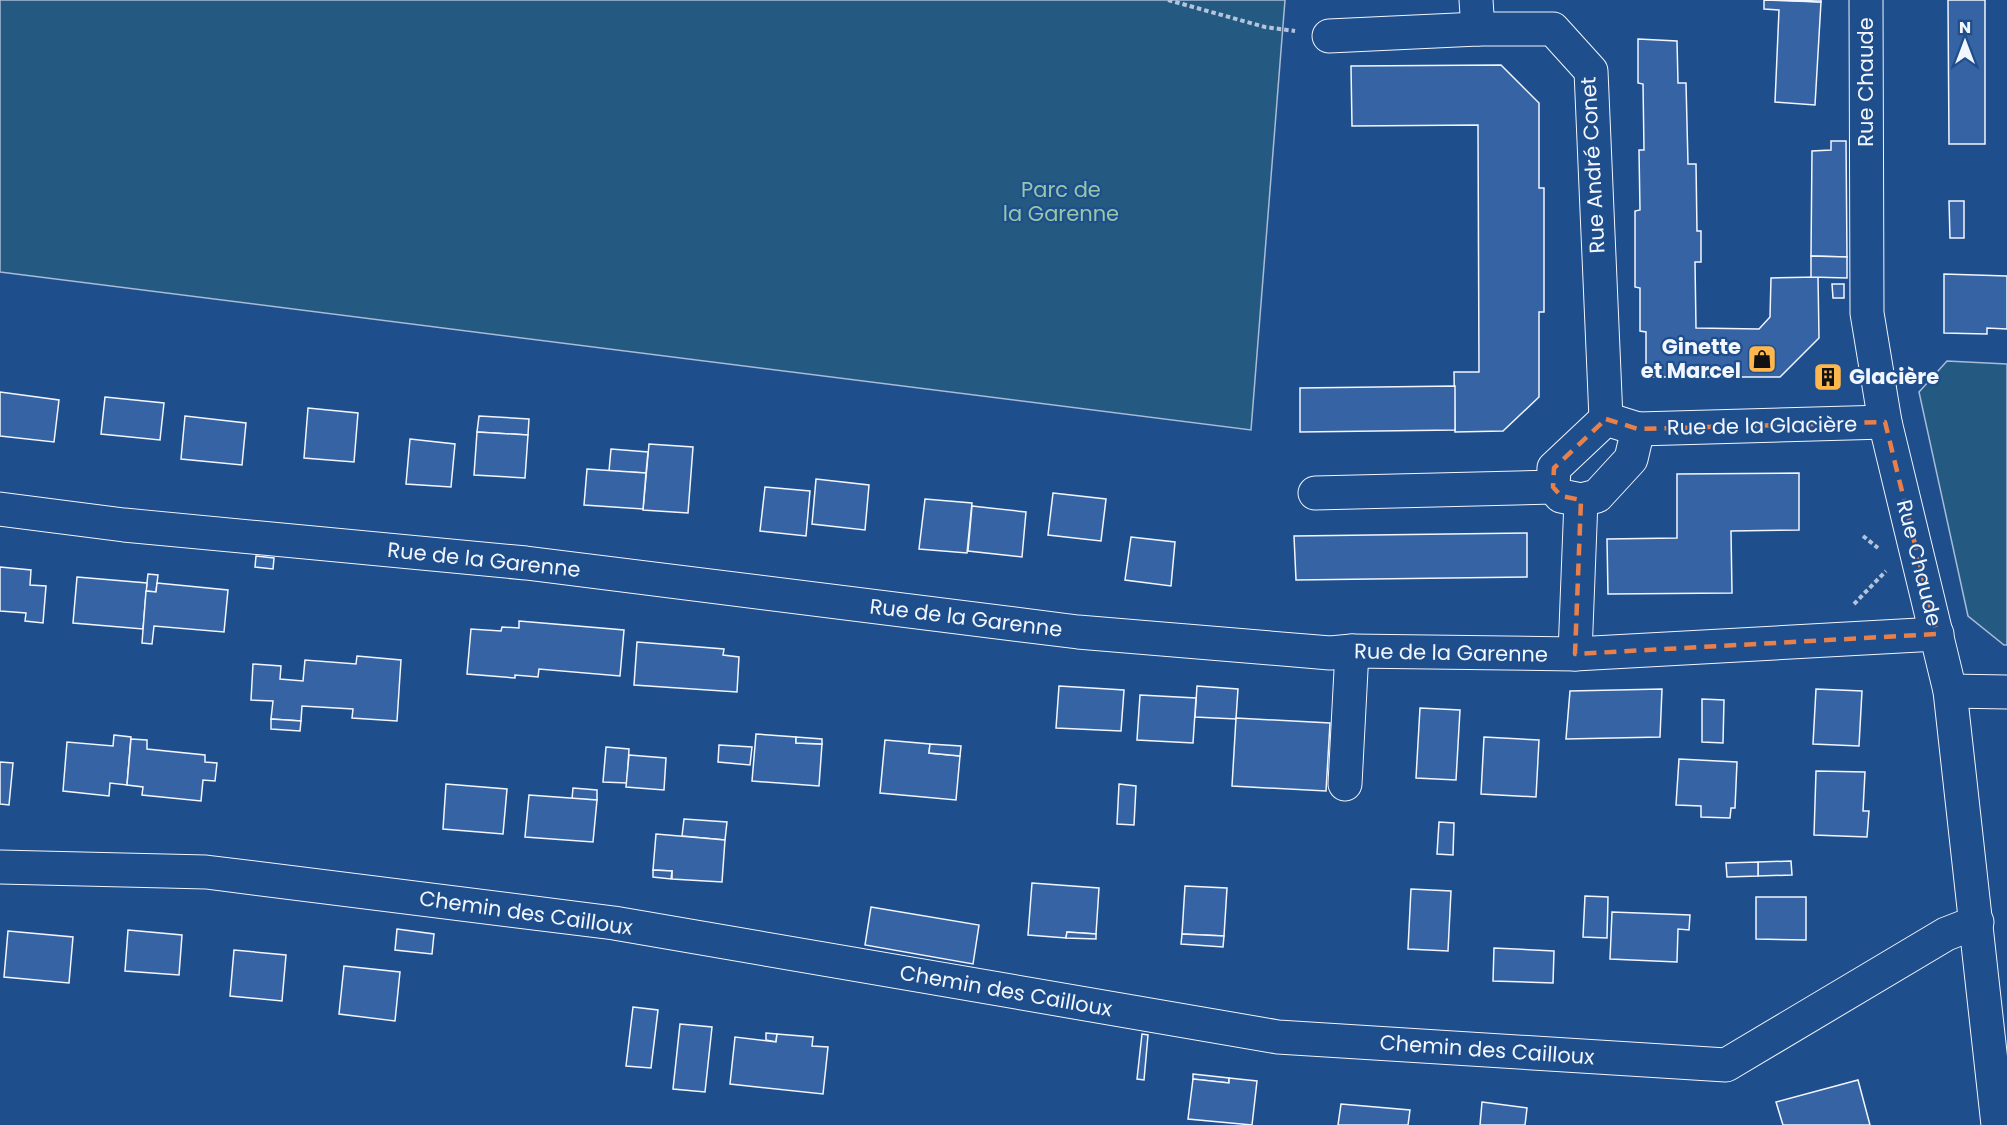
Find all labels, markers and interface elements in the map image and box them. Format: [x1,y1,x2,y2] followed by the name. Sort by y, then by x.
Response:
[1935,12,1995,72] north arrow
[1959,16,1971,39] text: N
[1851,17,1880,147] street label: Rue Chaude
[1573,76,1612,254] street label: Rue André Conet
[1003,175,1119,228] park label: Parc de la Garenne
[1641,332,1741,385] place label: Ginette et Marcel
[1746,343,1778,375] shop icon: Ginette et Marcel
[1812,361,1844,393] building icon: Glacière
[1849,362,1939,391] place label: Glacière
[1667,409,1857,442] street label: Rue de la Glacière
[1890,497,1949,629] street label: Rue Chaude
[386,535,582,584] street label: Rue de la Garenne
[868,591,1064,644] street label: Rue de la Garenne
[1354,636,1548,669] street label: Rue de la Garenne
[418,883,635,942] street label: Chemin des Cailloux
[898,958,1115,1023] street label: Chemin des Cailloux
[1379,1028,1595,1071] street label: Chemin des Cailloux

